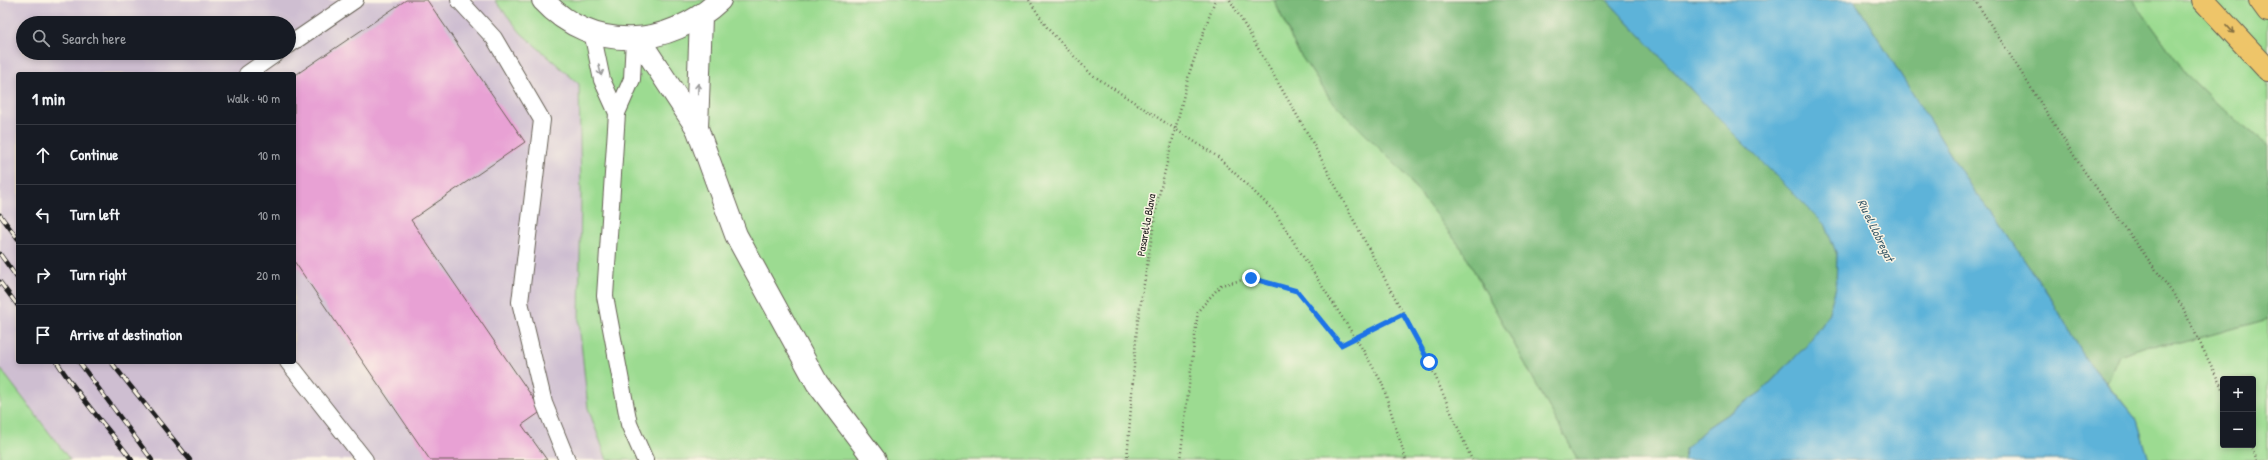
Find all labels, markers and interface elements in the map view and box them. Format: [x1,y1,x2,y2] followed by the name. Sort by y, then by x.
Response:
[16,16,296,60] search box
[2225,23,2234,34] one-way arrow
[30,27,52,49] icon: search
[62,28,126,49] text: Search here
[597,63,605,76] one-way arrow
[694,83,702,96] one-way arrow
[32,87,65,110] text: 1 min
[227,89,280,107] text: Walk · 40 m
[32,144,54,166] icon: ahead
[70,144,118,165] text: Continue
[258,146,280,164] text: 10 m
[1134,192,1158,257] street label: Pasarel·la Blava
[1854,196,1899,266] water label: Riu el Llobregat
[32,204,54,226] icon: left
[70,204,120,225] text: Turn left
[258,206,280,224] text: 10 m
[32,264,54,286] icon: right
[70,264,126,285] text: Turn right
[256,266,280,284] text: 20 m
[1242,269,1260,287] route end
[32,324,54,346] icon: arrive
[70,324,182,345] text: Arrive at destination
[1420,353,1438,371] route start
[2220,376,2256,448] map controls
[2220,376,2256,412] button: +
[2220,412,2256,448] button: −

